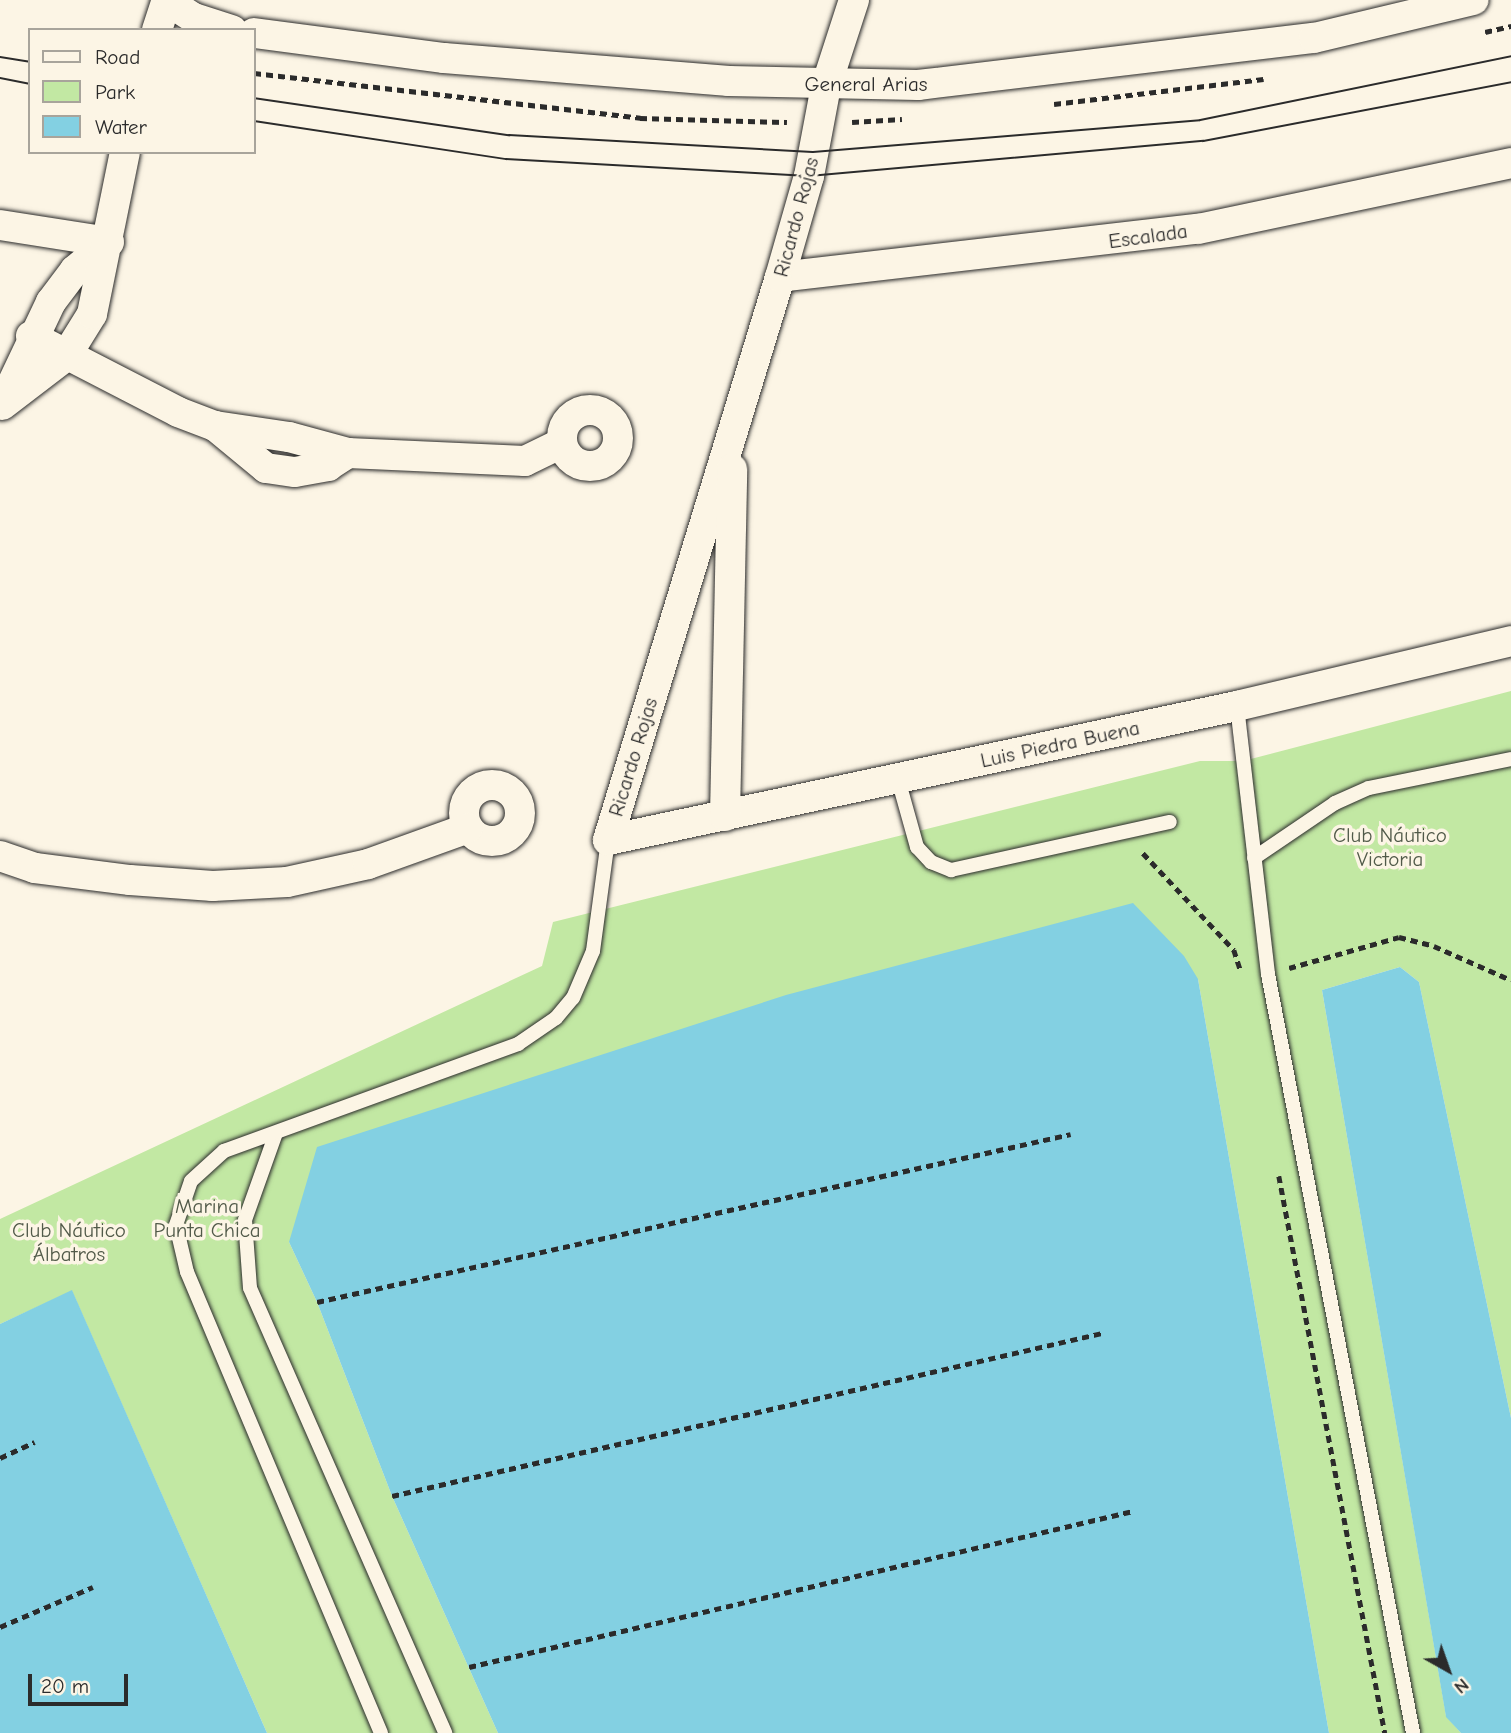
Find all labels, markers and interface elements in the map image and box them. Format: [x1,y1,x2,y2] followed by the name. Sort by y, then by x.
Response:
[28,28,256,154] legend
[95,45,140,69] text: Road
[805,71,927,97] street label: General Arias
[95,80,135,104] text: Park
[95,115,147,139] text: Water
[768,154,824,280] street label: Ricardo Rojas
[1107,218,1189,254] street label: Escalada
[603,695,663,819] street label: Ricardo Rojas
[978,715,1142,773] street label: Luis Piedra Buena
[1333,822,1447,872] park label: Club Náutico Victoria
[153,1193,261,1243] park label: Marina Punta Chica
[12,1217,126,1267] park label: Club Náutico Álbatros
[1413,1635,1483,1705] north arrow
[32,1660,131,1704] scale bar
[41,1674,89,1698] text: 20 m
[1450,1674,1473,1698] text: N

